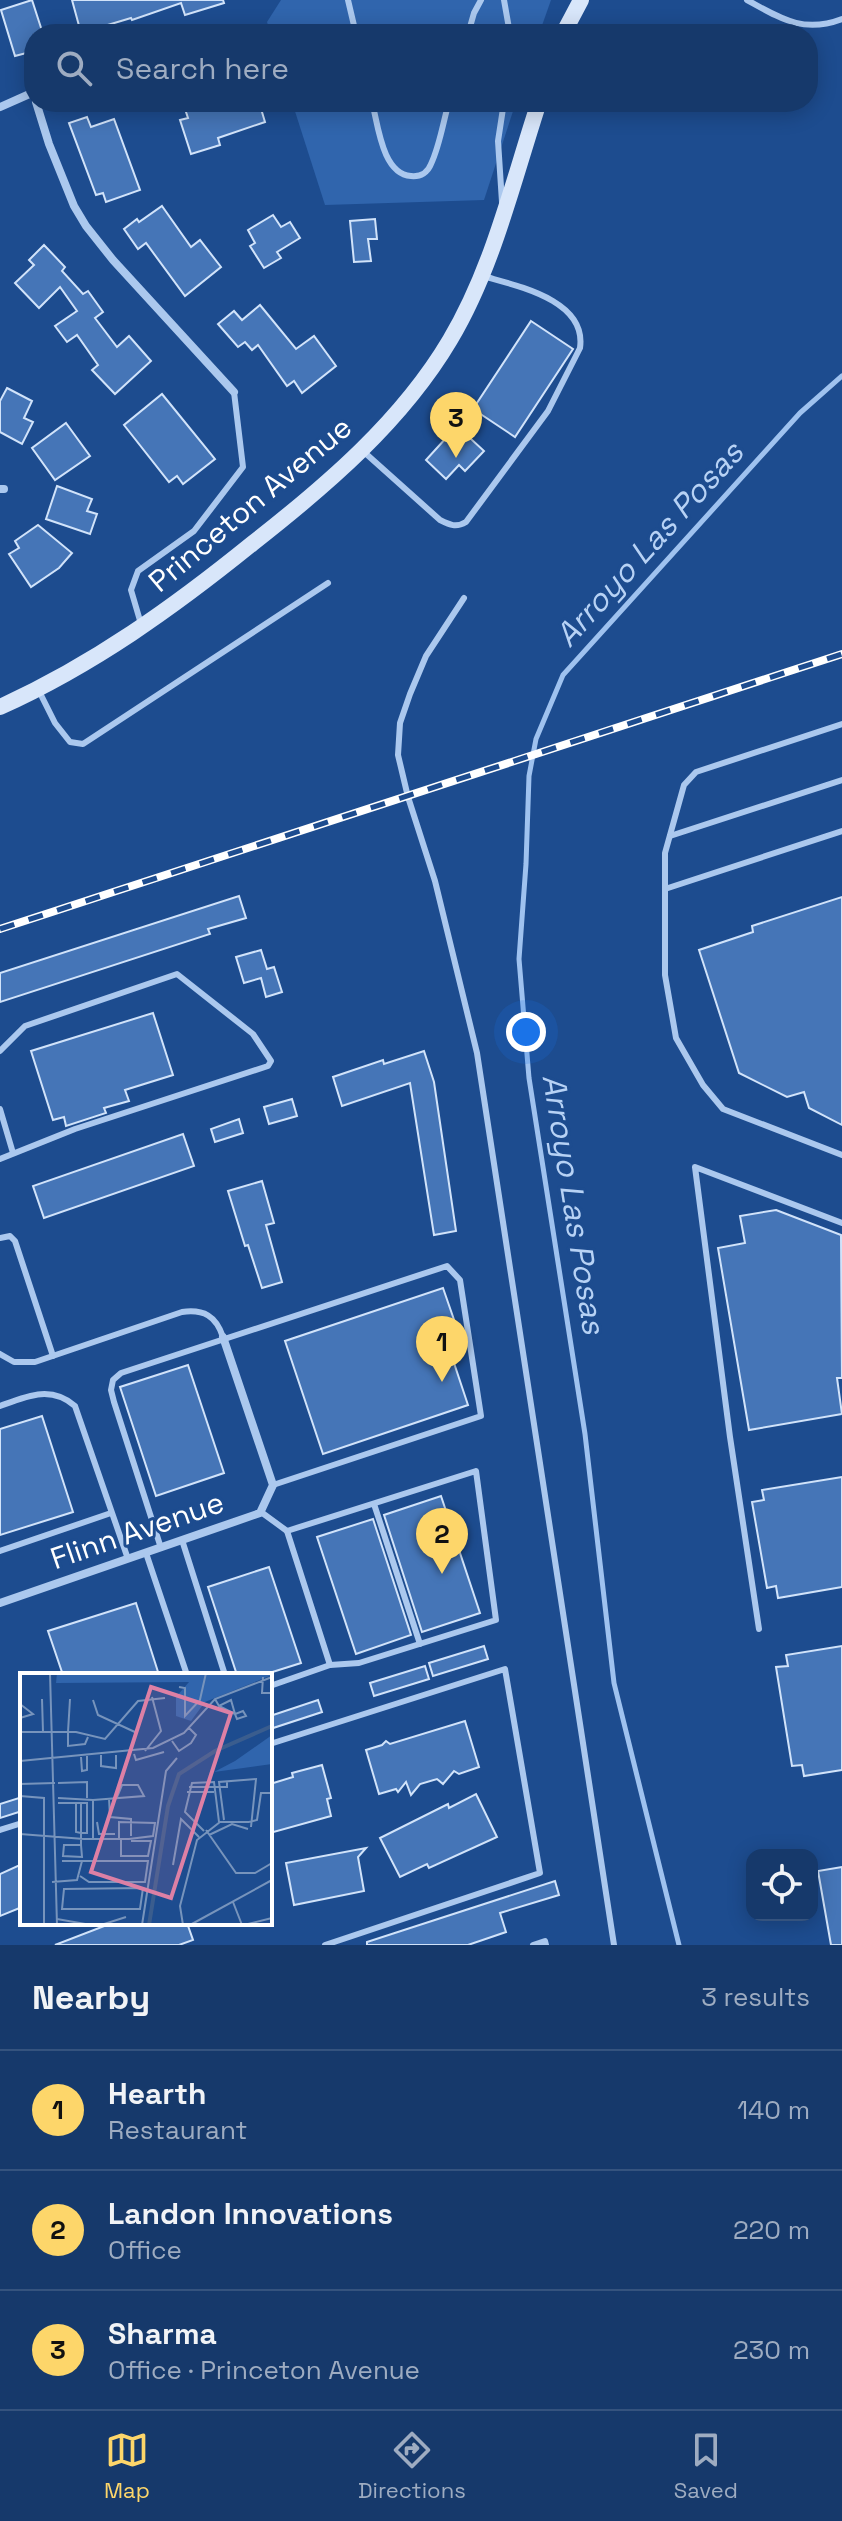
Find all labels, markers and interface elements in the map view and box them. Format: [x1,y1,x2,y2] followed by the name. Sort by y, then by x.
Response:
[24,24,818,112] search box
[52,46,96,90] icon: search
[116,49,289,88] text: Search here
[430,392,482,458] pin: 3
[140,408,360,600] street label: Princeton Avenue
[546,432,752,655] water label: Arroyo Las Posas
[506,1012,546,1052] your location
[534,1071,614,1338] water label: Arroyo Las Posas
[416,1316,468,1382] pin: 1
[45,1482,229,1578] street label: Flinn Avenue
[416,1508,468,1574] pin: 2
[20,1673,272,1925] inset map
[746,1849,818,1921] map controls
[746,1849,818,1921] button: locate
[32,1976,150,2019] text: Nearby
[701,1980,810,2014] text: 3 results
[108,2074,206,2113] text: Hearth
[52,2093,64,2127] text: 1
[737,2093,810,2127] text: 140 m
[108,2113,247,2147] text: Restaurant
[108,2194,393,2233] text: Landon Innovations
[50,2213,66,2247] text: 2
[733,2213,810,2247] text: 220 m
[108,2233,182,2267] text: Office
[108,2314,217,2353] text: Sharma
[50,2333,66,2367] text: 3
[733,2333,810,2367] text: 230 m
[108,2353,420,2387] text: Office · Princeton Avenue
[104,2428,150,2504] tab: Map
[358,2428,466,2504] tab: Directions
[674,2428,738,2504] tab: Saved

